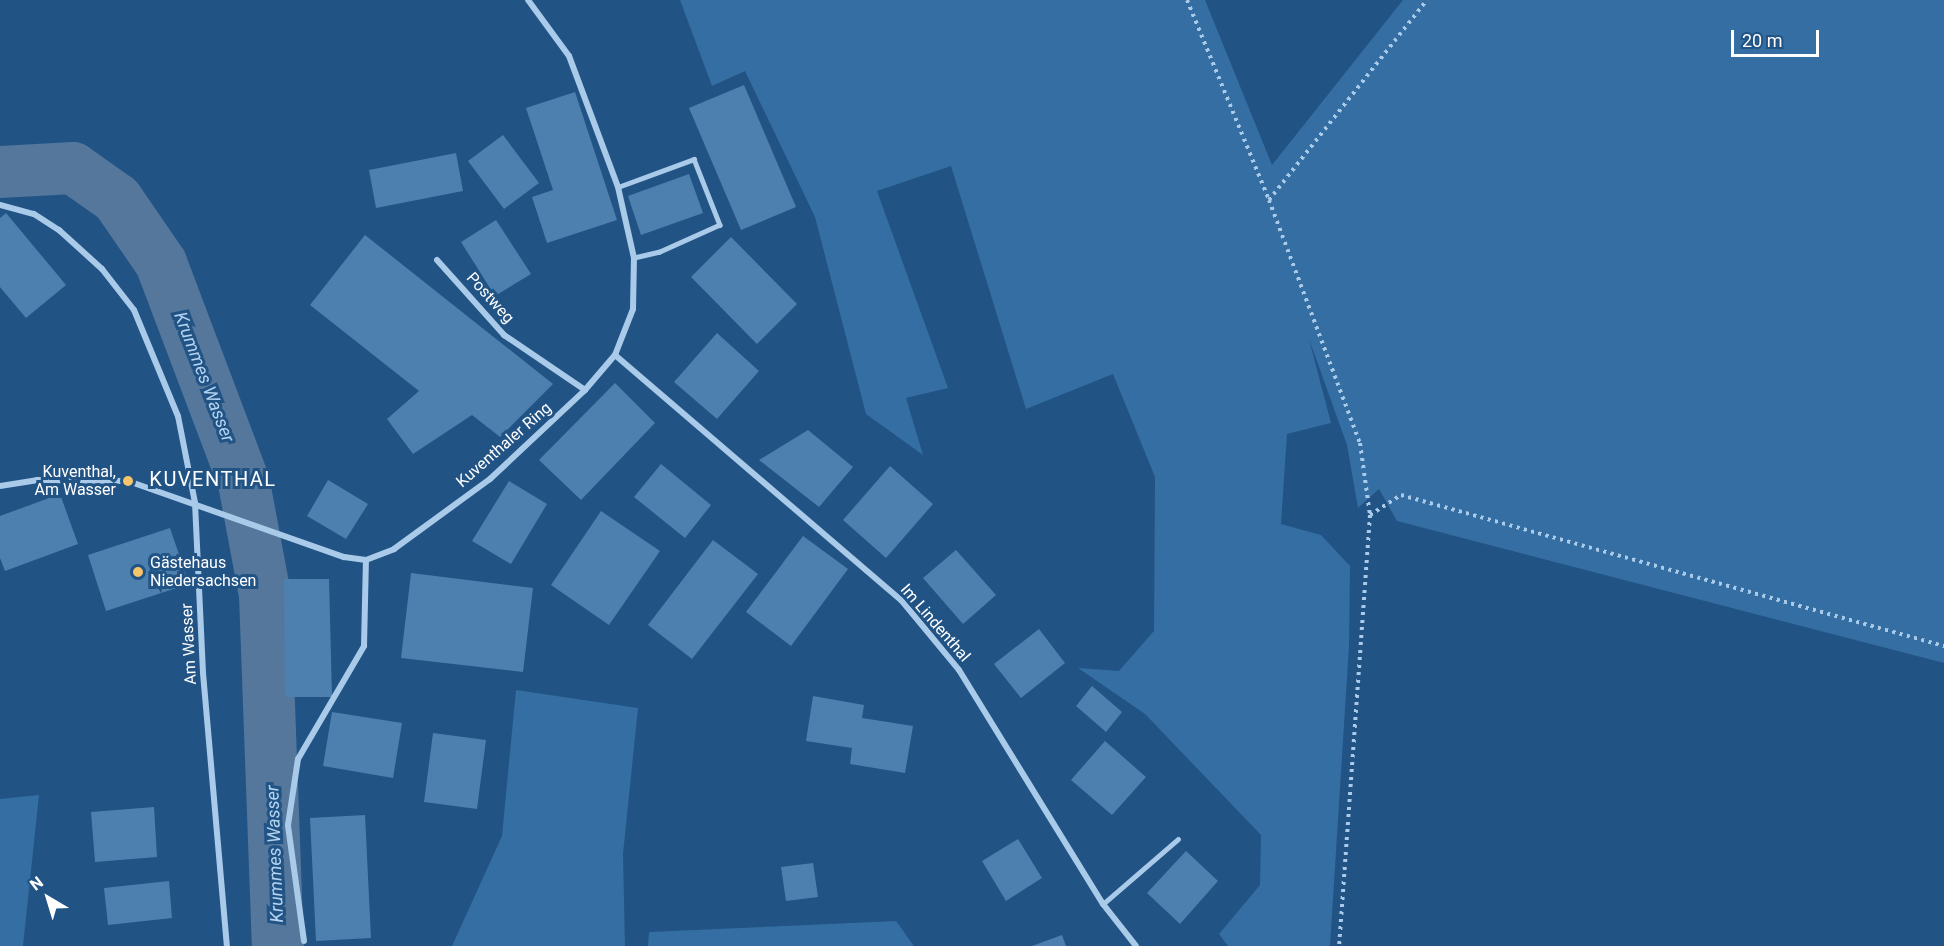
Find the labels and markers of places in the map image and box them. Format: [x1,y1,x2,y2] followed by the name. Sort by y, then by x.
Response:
[34,462,116,500] place label: Kuventhal, Am Wasser
[121,474,135,488] marker: Kuventhal, Am Wasser
[150,553,256,591] place label: Gästehaus Niedersachsen
[131,565,145,579] marker: Gästehaus Niedersachsen

